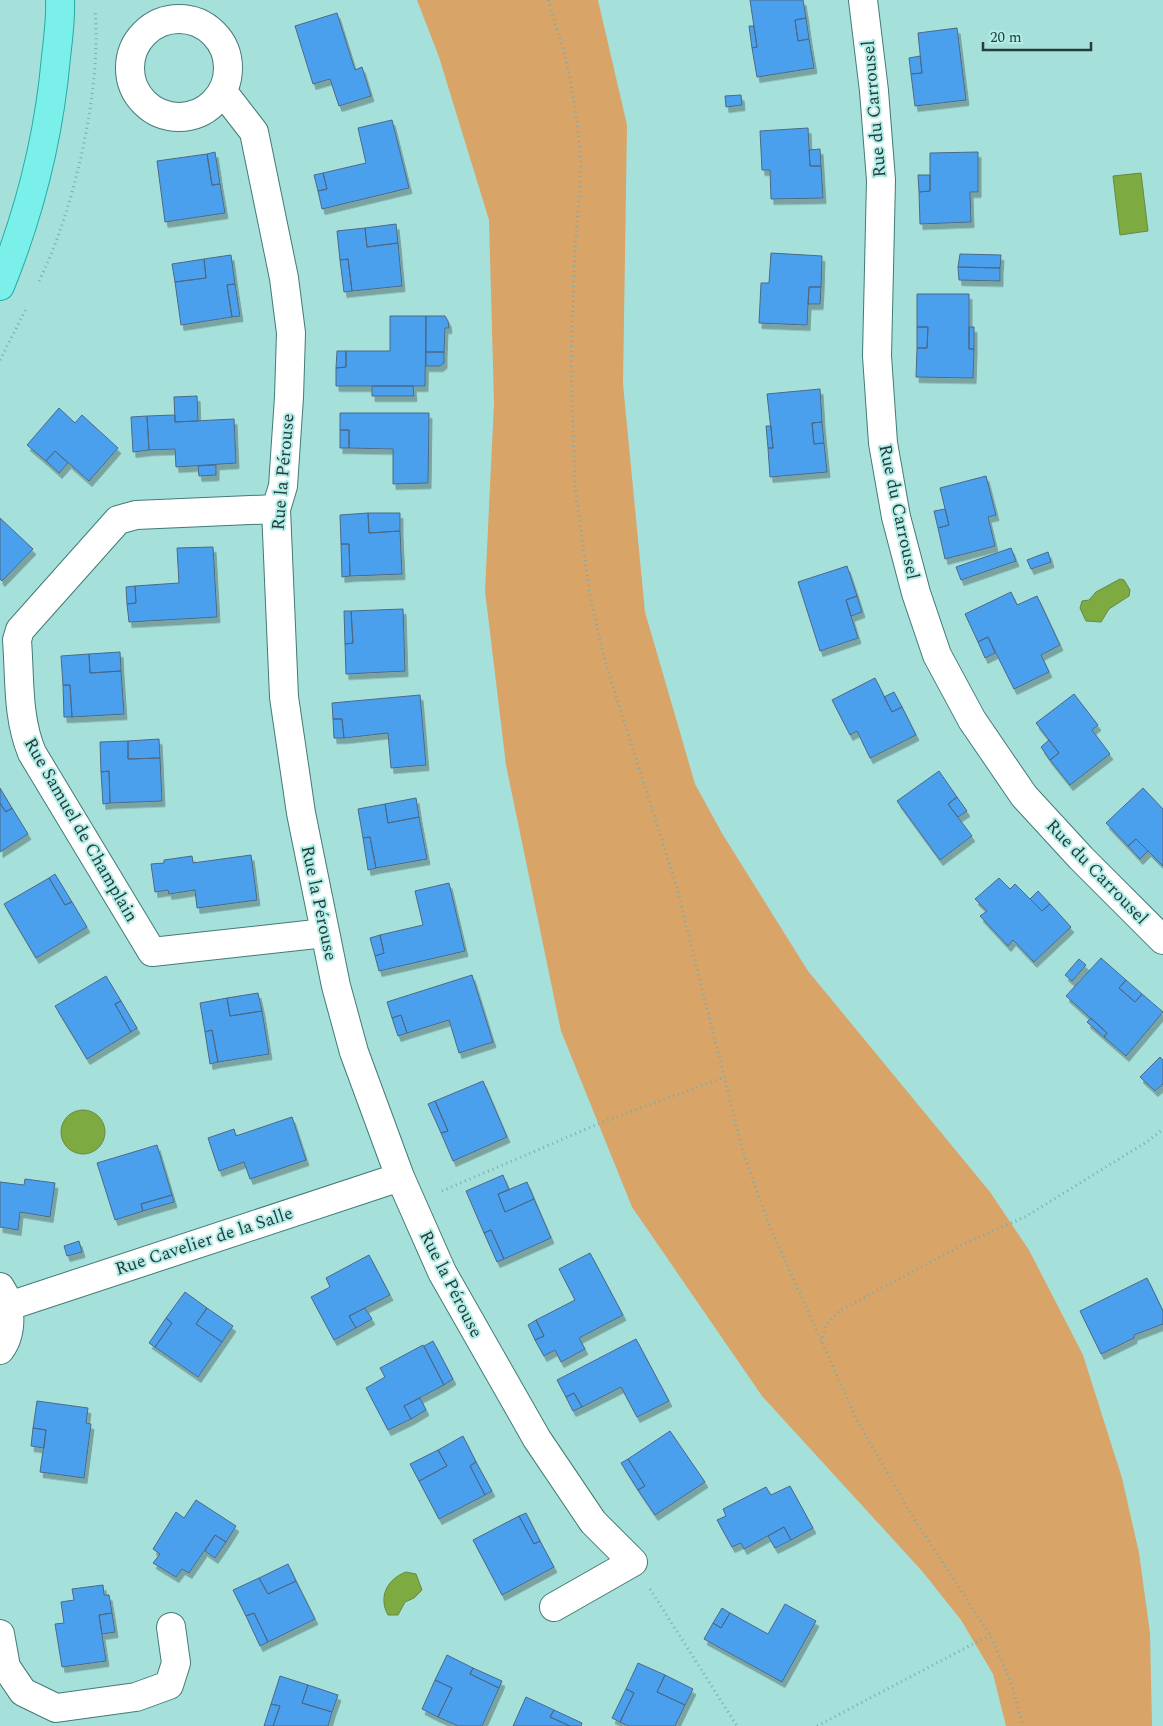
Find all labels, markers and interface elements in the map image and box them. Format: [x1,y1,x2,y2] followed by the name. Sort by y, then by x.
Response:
[983,20,1090,52] scale bar
[990,26,1022,49] text: 20 m
[855,39,893,179] street label: Rue du Carrousel
[264,412,302,532] street label: Rue la Pérouse
[871,442,927,582] street label: Rue du Carrousel
[17,733,145,927] street label: Rue Samuel de Champlain
[1039,813,1155,931] street label: Rue du Carrousel
[294,843,344,963] street label: Rue la Pérouse
[112,1199,296,1283] street label: Rue Cavelier de la Salle
[412,1226,490,1342] street label: Rue la Pérouse

